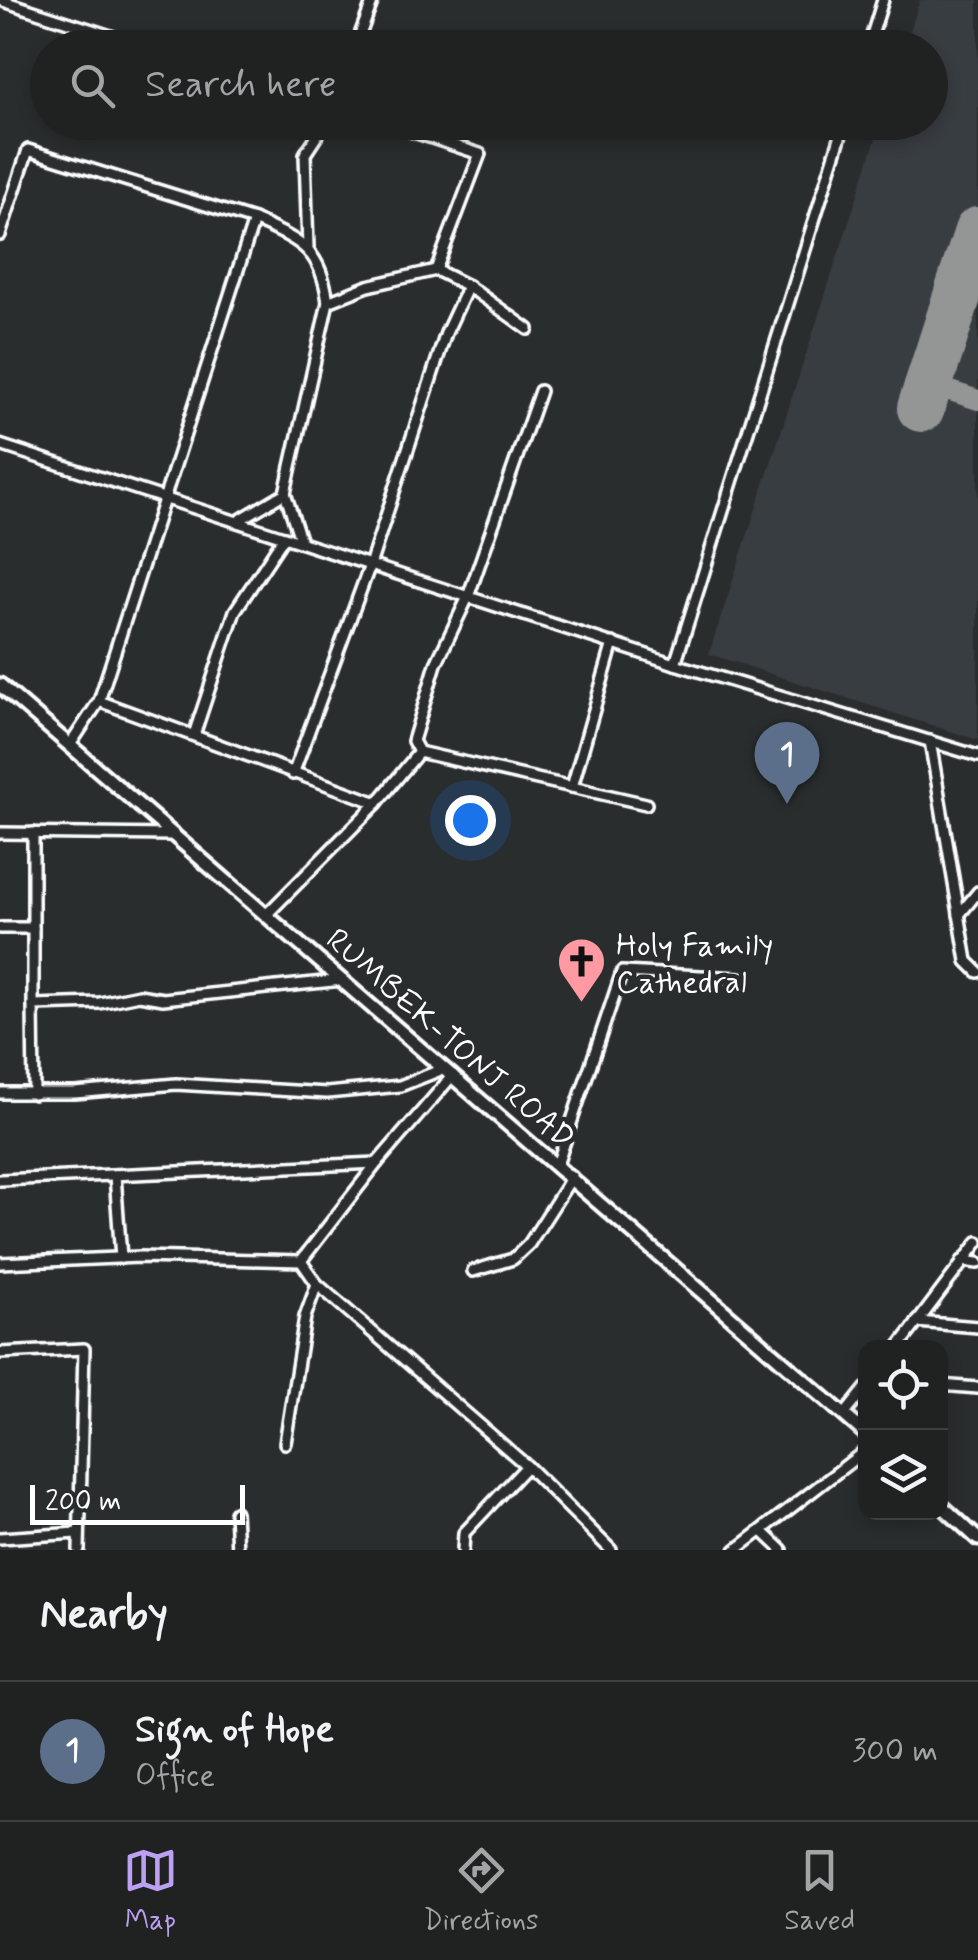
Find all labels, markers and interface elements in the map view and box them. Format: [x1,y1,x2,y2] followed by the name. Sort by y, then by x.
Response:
[30,30,948,140] search box
[65,58,120,113] icon: search
[145,61,336,110] text: Search here
[754,722,820,804] pin: 1
[445,795,496,846] your location
[316,920,583,1159] street label: RUMBEK-TONJ ROAD
[616,925,773,1004] place label: Holy Family Cathedral
[555,936,607,1004] church icon: Holy Family Cathedral
[858,1340,948,1520] map controls
[858,1340,948,1430] button: locate
[858,1430,948,1520] button: layers
[30,1480,245,1524] scale bar
[45,1484,121,1521] text: 200 m
[40,1588,168,1643] text: Nearby
[135,1706,334,1755] text: Sign of Hope
[65,1730,80,1772] text: 1
[852,1730,938,1772] text: 300 m
[135,1755,215,1797] text: Office
[123,1843,178,1940] tab: Map
[424,1843,539,1940] tab: Directions
[784,1843,855,1940] tab: Saved

